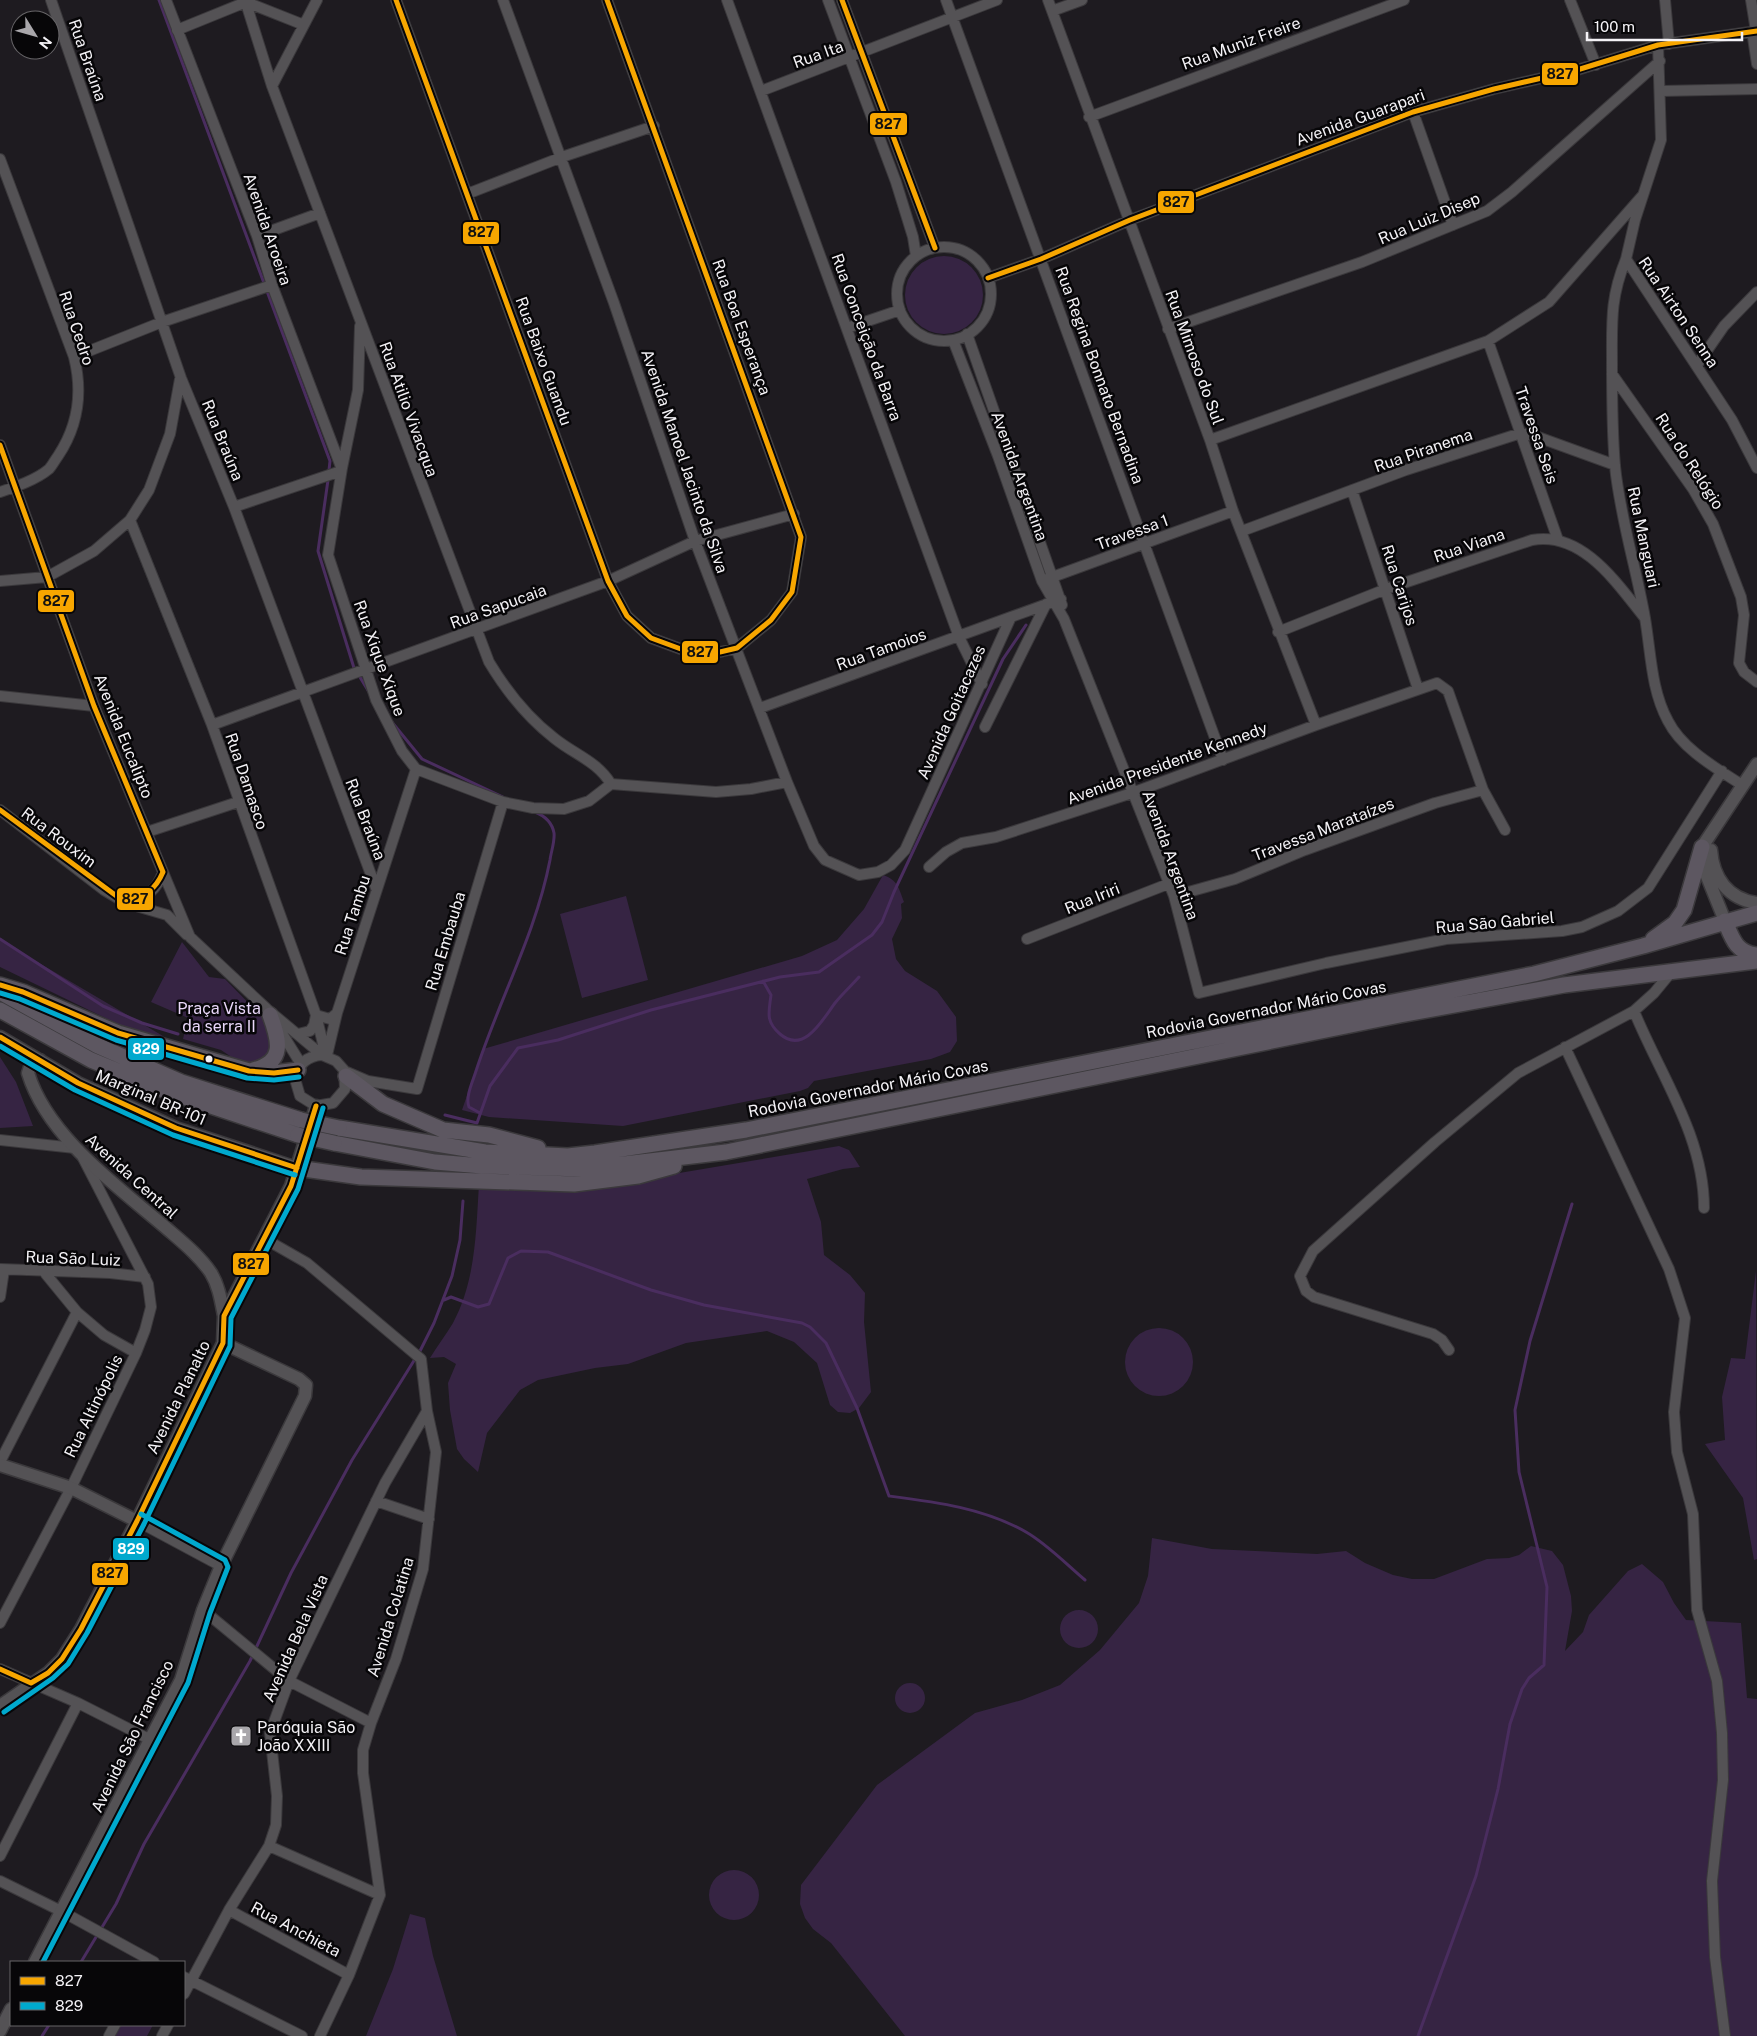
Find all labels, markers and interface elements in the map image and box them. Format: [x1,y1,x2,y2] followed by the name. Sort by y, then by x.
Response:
[10,10,60,60] north arrow
[1587,10,1742,42] scale bar
[1179,13,1303,74] street label: Rua Muniz Freire
[65,17,110,104] street label: Rua Braúna
[1594,18,1635,35] text: 100 m
[36,34,55,52] text: N
[790,37,846,72] street label: Rua Ita
[1541,62,1579,86] line badge: 827
[1546,66,1574,82] text: 827
[1293,85,1427,150] street label: Avenida Guarapari
[869,112,908,136] line badge: 827
[874,116,902,132] text: 827
[239,171,296,288] street label: Avenida Aroeira
[1375,188,1483,248] street label: Rua Luiz Disep
[1157,190,1195,214] line badge: 827
[1162,194,1190,210] text: 827
[462,221,500,245] line badge: 827
[467,224,495,240] text: 827
[827,251,906,423] street label: Rua Conceição da Barra
[1635,253,1723,371] street label: Rua Airton Senna
[708,257,775,398] street label: Rua Boa Esperança
[1051,264,1148,486] street label: Rua Regina Bonnato Bernadina
[1161,287,1228,427] street label: Rua Mimoso do Sul
[55,288,98,368] street label: Rua Cedro
[511,294,576,428] street label: Rua Baixo Guandu
[375,339,442,479] street label: Rua Atilio Vivacqua
[637,347,732,576] street label: Avenida Manoel Jacinto da Silva
[1511,384,1562,486] street label: Travessa Seis
[198,397,247,483] street label: Rua Braúna
[987,409,1052,543] street label: Avenida Argentina
[1651,410,1728,513] street label: Rua do Relógio
[1372,425,1475,476] street label: Rua Piranema
[1624,485,1664,589] street label: Rua Manguari
[1093,511,1171,554] street label: Travessa 1
[1431,524,1507,566] street label: Rua Viana
[1378,542,1422,628] street label: Rua Carijos
[447,580,549,633] street label: Rua Sapucaia
[37,589,75,613] line badge: 827
[42,593,70,609] text: 827
[350,598,409,719] street label: Rua Xique Xique
[834,624,929,674] street label: Rua Tamoios
[681,640,719,664] line badge: 827
[913,642,990,782] street label: Avenida Goitacazes
[686,644,714,660] text: 827
[90,671,157,801] street label: Avenida Eucalipto
[1064,718,1270,809] street label: Avenida Presidente Kennedy
[221,730,272,832] street label: Rua Damasco
[341,776,390,863] street label: Rua Braúna
[1138,788,1203,922] street label: Avenida Argentina
[1250,794,1397,865] street label: Travessa Marataízes
[18,803,100,872] street label: Rua Rouxim
[331,873,374,957] street label: Rua Tambu
[1062,879,1123,918] street label: Rua Iriri
[116,887,154,911] line badge: 827
[421,889,470,993] street label: Rua Embauba
[121,891,149,907] text: 827
[1435,908,1555,937] street label: Rua São Gabriel
[1144,977,1388,1042] street label: Rodovia Governador Mário Covas
[177,999,261,1036] park label: Praça Vista da serra II
[127,1037,165,1061] line badge: 829
[132,1041,160,1057] text: 829
[204,1054,214,1064] unlabelled marker
[746,1056,990,1121] street label: Rodovia Governador Mário Covas
[93,1066,209,1129] street label: Marginal BR-101
[82,1130,182,1223] street label: Avenida Central
[25,1247,121,1270] street label: Rua São Luiz
[232,1252,270,1276] line badge: 827
[237,1256,265,1272] text: 827
[143,1337,214,1457] street label: Avenida Planalto
[60,1352,127,1461] street label: Rua Altinópolis
[112,1537,150,1561] line badge: 829
[117,1541,145,1557] text: 829
[363,1555,418,1679] street label: Avenida Colatina
[91,1562,129,1586] line badge: 827
[96,1565,124,1581] text: 827
[259,1572,332,1705] street label: Avenida Bela Vista
[87,1657,178,1815] street label: Avenida São Francisco
[257,1718,355,1755] place label: Paróquia São João XXIII
[229,1724,253,1748] church icon: Paróquia São João XXIII
[248,1898,344,1961] street label: Rua Anchieta
[10,1961,185,2026] legend
[55,1972,83,1989] text: 827
[55,1997,83,2014] text: 829

